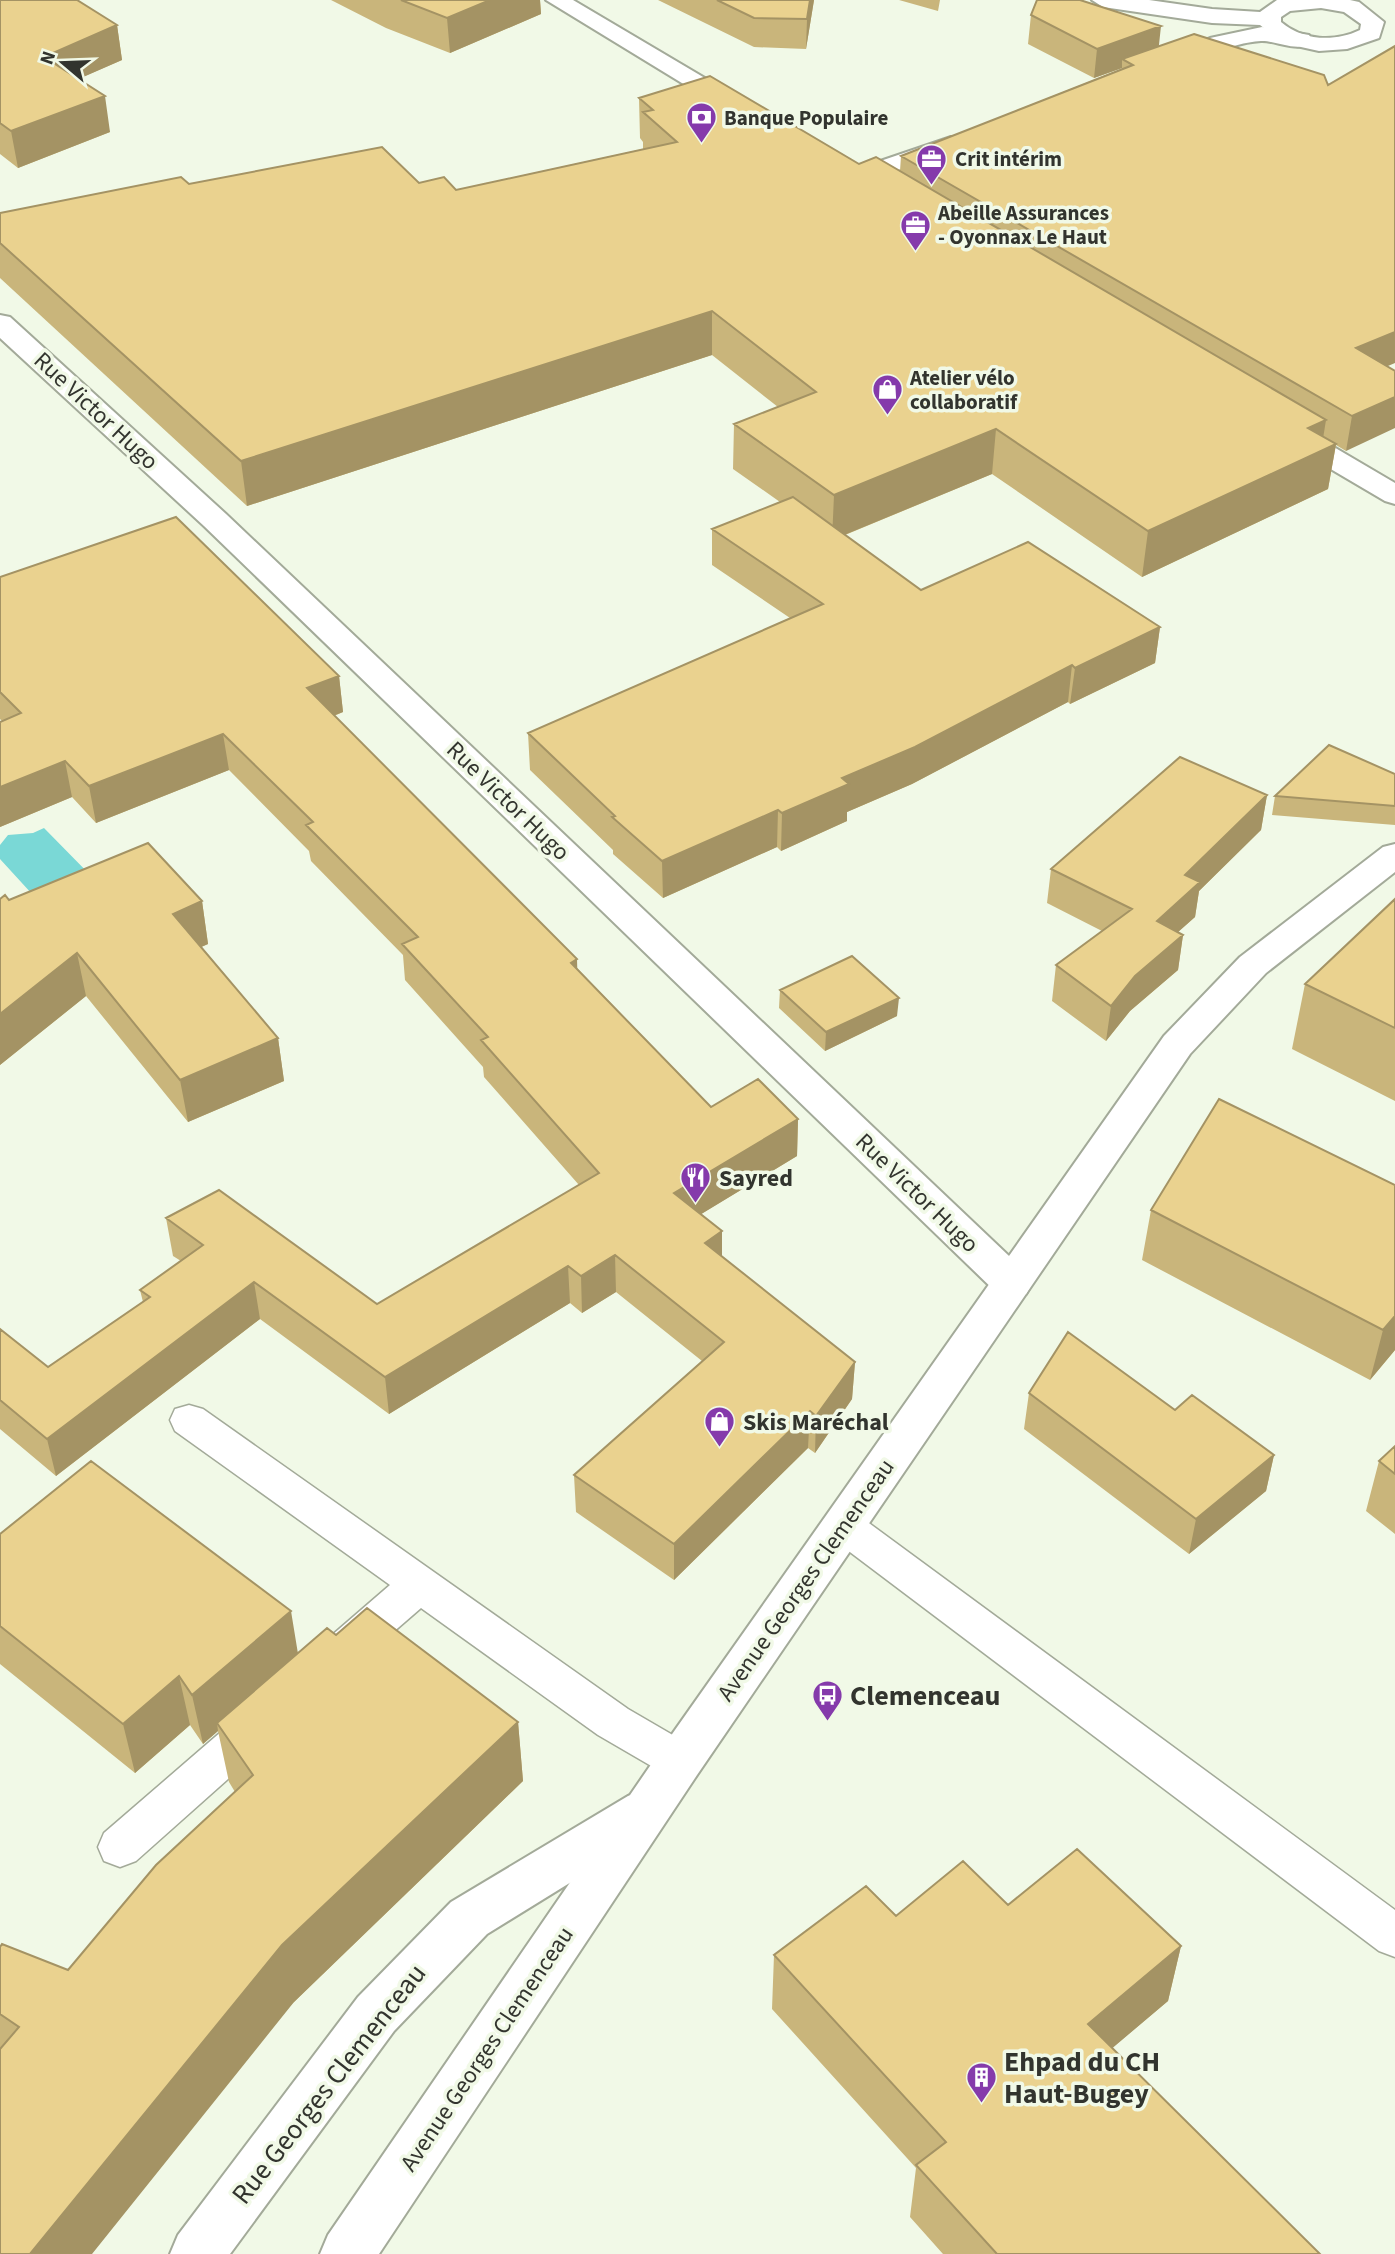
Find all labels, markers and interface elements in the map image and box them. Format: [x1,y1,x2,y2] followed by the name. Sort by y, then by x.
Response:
[28,28,98,98] north arrow
[34,48,63,68] text: N
[684,101,718,145] bank icon: Banque Populaire
[724,103,889,133] place label: Banque Populaire
[915,142,949,186] office icon: Crit intérim
[955,144,1062,174] place label: Crit intérim
[937,198,1109,252] place label: Abeille Assurances - Oyonnax Le Haut
[898,208,932,252] office icon: Abeille Assurances - Oyonnax Le Haut
[26,344,166,478] street label: Rue Victor Hugo
[909,363,1018,417] place label: Atelier vélo collaboratif
[870,373,904,417] shop icon: Atelier vélo collaboratif
[438,733,578,869] street label: Rue Victor Hugo
[847,1125,987,1261] street label: Rue Victor Hugo
[679,1161,713,1205] restaurant icon: Sayred
[719,1161,793,1196] place label: Sayred
[703,1405,737,1449] shop icon: Skis Maréchal
[743,1405,889,1440] place label: Skis Maréchal
[709,1452,903,1708] street label: Avenue Georges Clemenceau
[850,1676,1001,1716] place label: Clemenceau
[810,1679,844,1723] bus stop icon: Clemenceau
[392,1919,582,2179] street label: Avenue Georges Clemenceau
[222,1955,436,2213] street label: Rue Georges Clemenceau
[1004,2042,1160,2114] place label: Ehpad du CH Haut-Bugey
[964,2061,998,2105] building icon: Ehpad du CH Haut-Bugey

